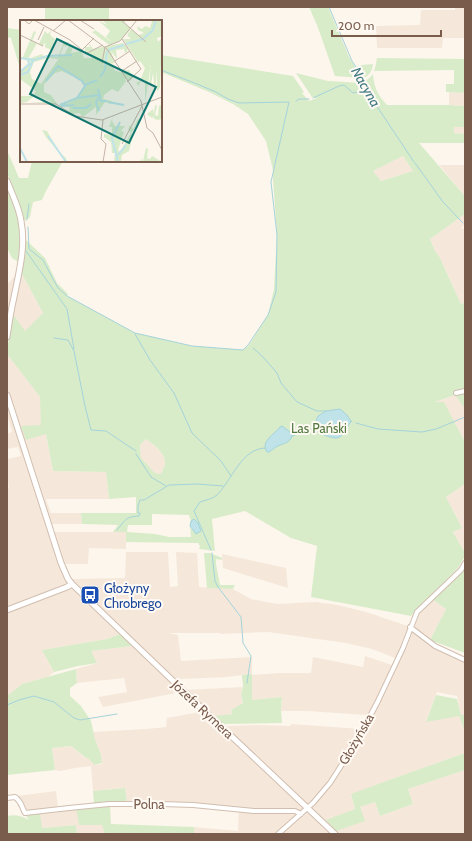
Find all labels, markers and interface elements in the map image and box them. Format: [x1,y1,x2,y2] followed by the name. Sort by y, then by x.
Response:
[332,12,441,38] scale bar
[338,18,374,33] text: 200 m
[20,20,162,162] inset map
[347,64,385,110] water label: Nacyna
[291,420,347,436] park label: Las Pański
[104,580,162,611] place label: Głożyny Chrobrego
[79,584,101,606] bus stop icon: Głożyny Chrobrego
[168,676,238,742] street label: Józefa Rymera
[335,710,377,767] street label: Głożyńska
[134,796,165,812] street label: Polna

